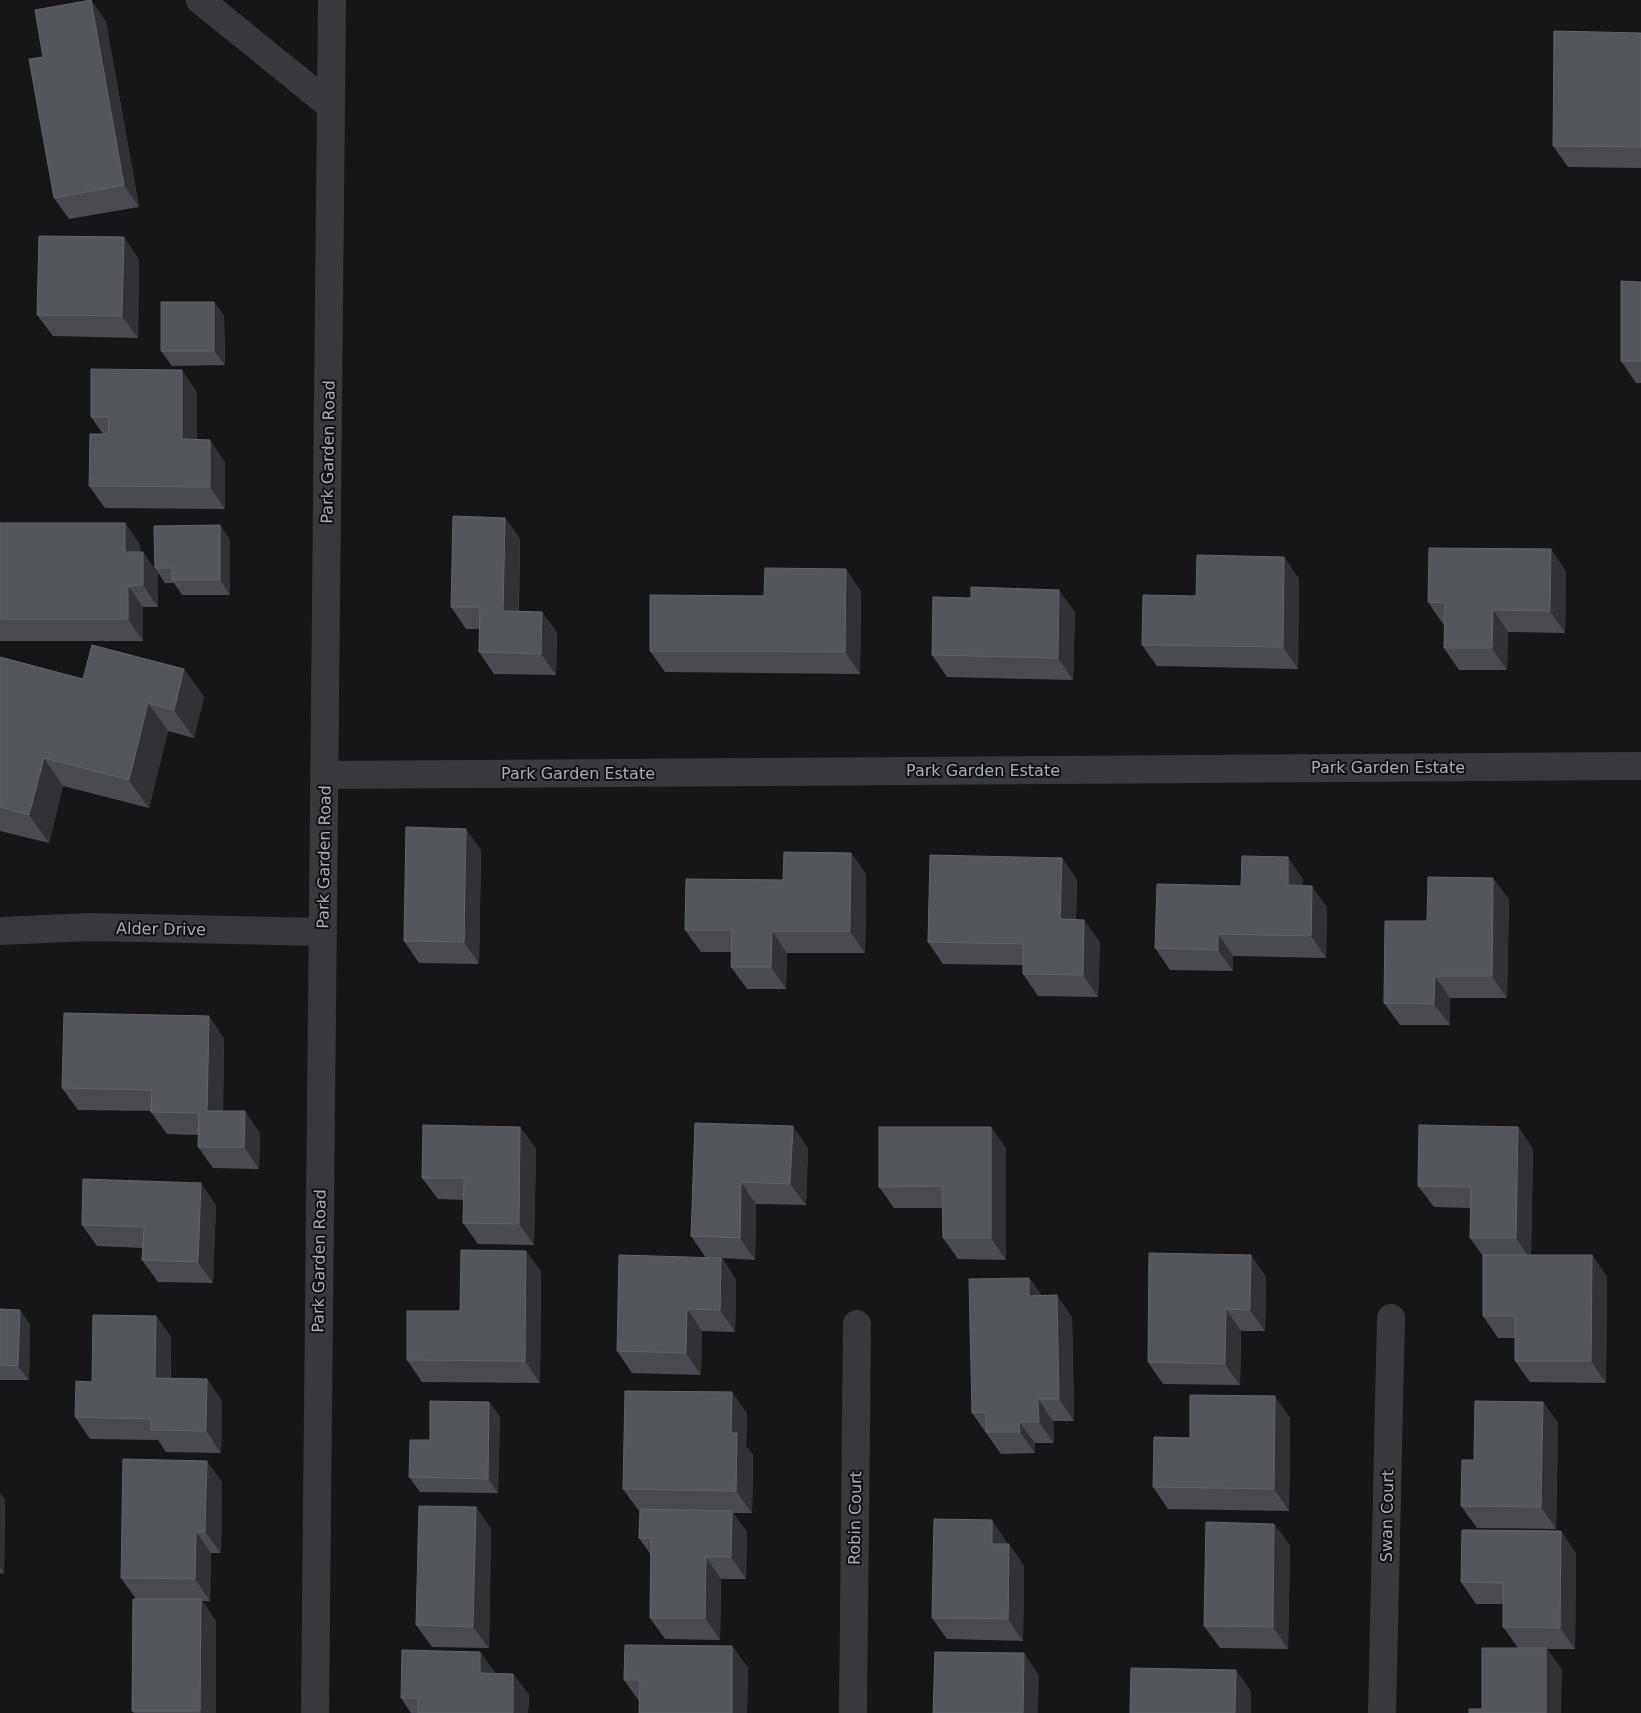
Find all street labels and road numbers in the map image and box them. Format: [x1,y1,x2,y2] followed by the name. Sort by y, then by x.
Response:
[317,380,339,524] street label: Park Garden Road
[1311,758,1465,777] street label: Park Garden Estate
[906,761,1060,780] street label: Park Garden Estate
[501,764,655,783] street label: Park Garden Estate
[313,785,335,929] street label: Park Garden Road
[116,919,206,939] street label: Alder Drive
[308,1189,330,1333] street label: Park Garden Road
[1377,1470,1397,1562] street label: Swan Court
[845,1471,865,1565] street label: Robin Court

